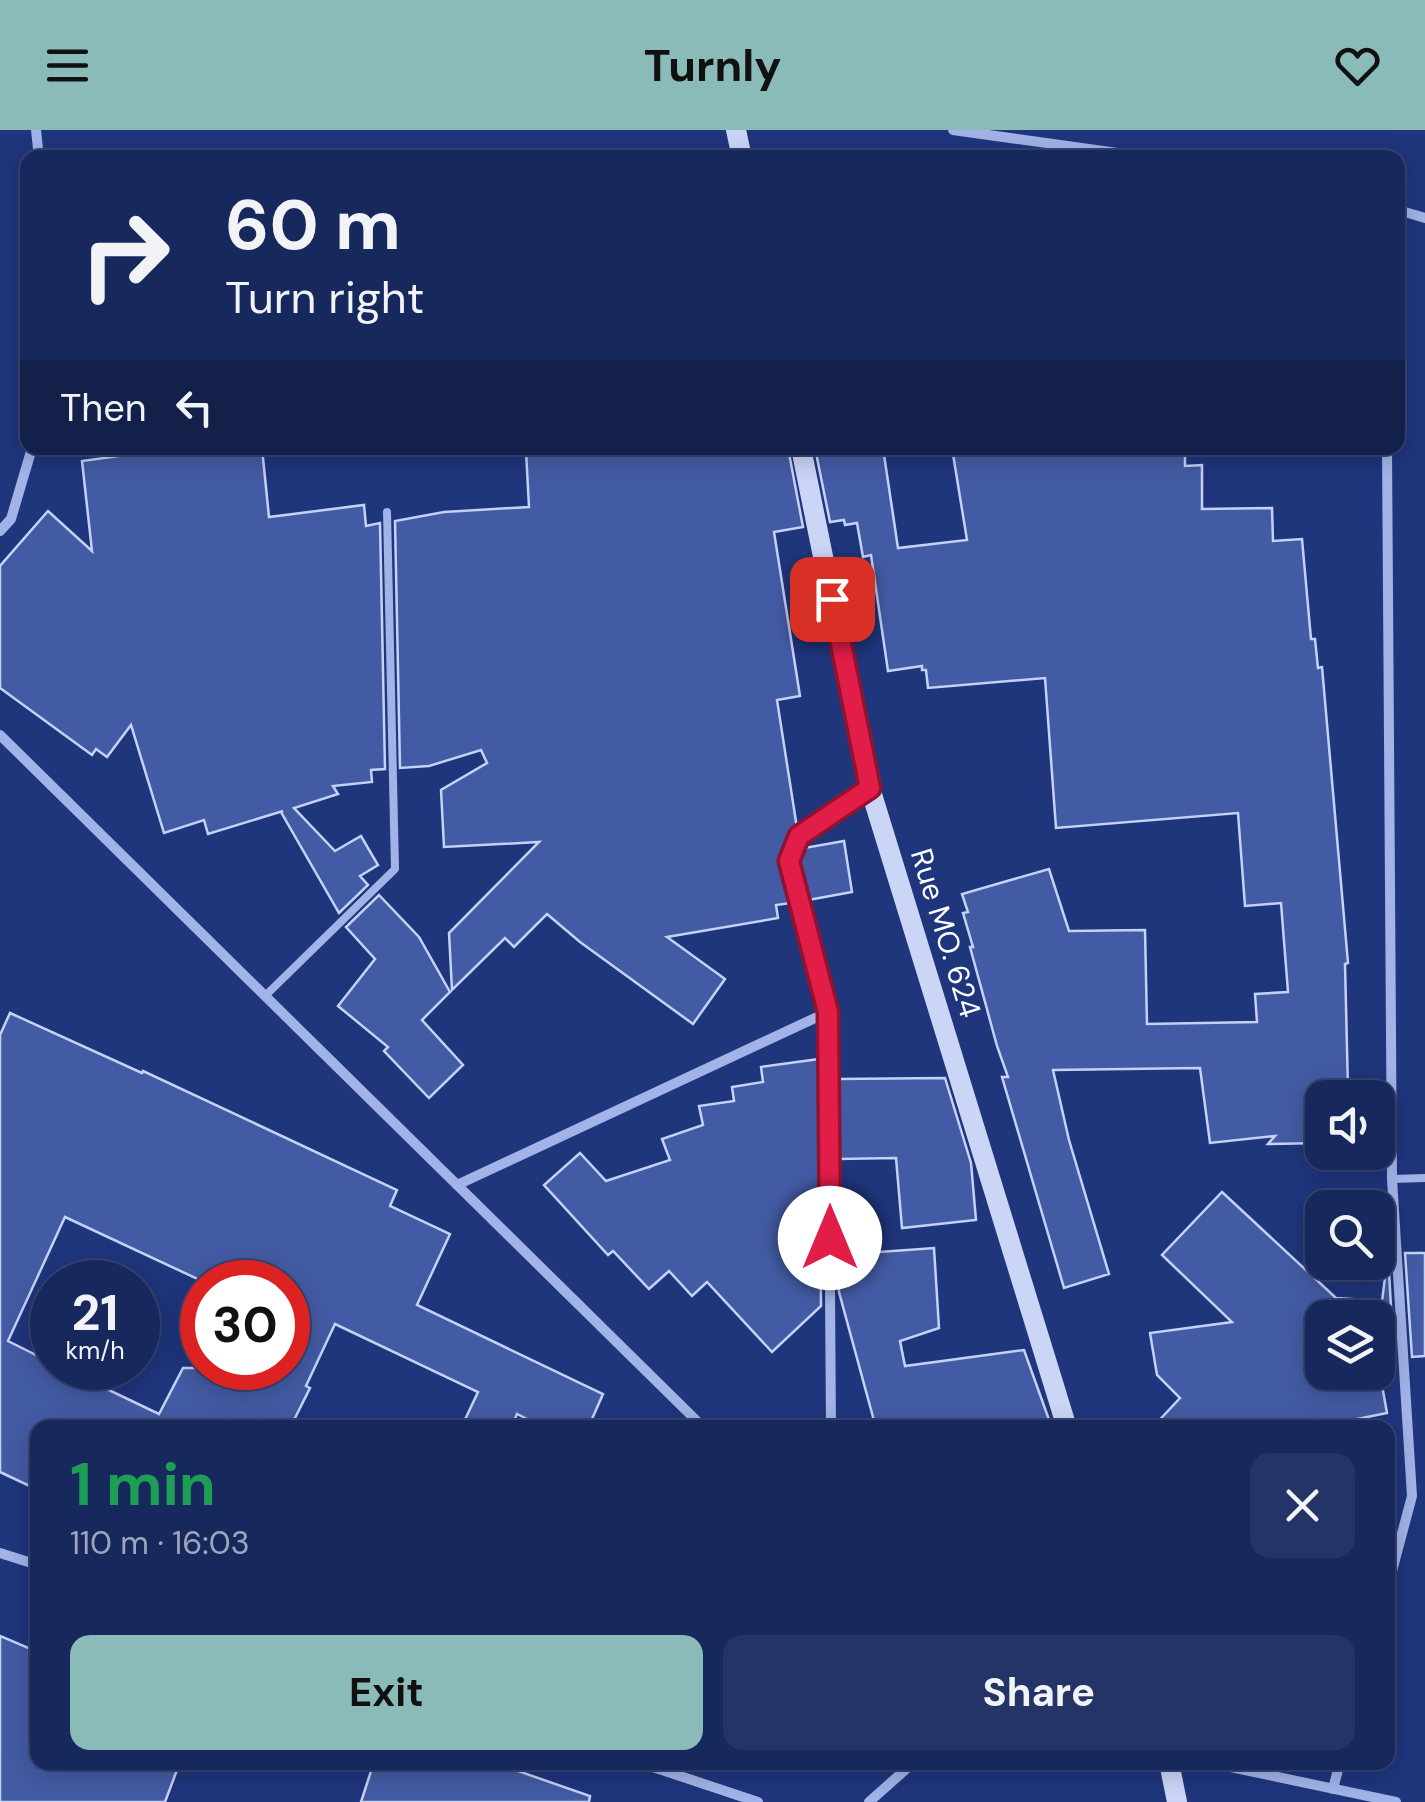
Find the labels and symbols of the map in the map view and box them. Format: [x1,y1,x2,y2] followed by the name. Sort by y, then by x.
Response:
[790,557,875,642] pin
[902,844,990,1022] street label: Rue MO. 624
[778,1186,882,1290] position arrow
[180,1260,310,1390] speed limit sign: 30

